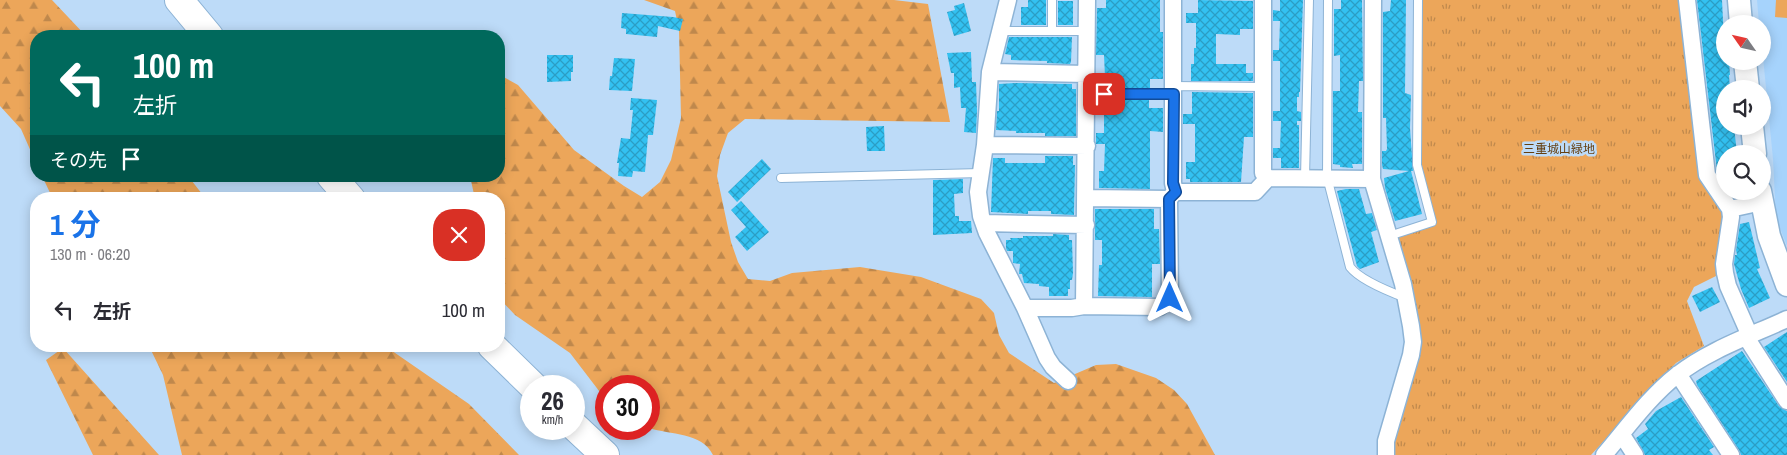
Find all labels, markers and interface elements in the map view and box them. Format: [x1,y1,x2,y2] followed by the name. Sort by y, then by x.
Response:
[1716,15,1771,70] north arrow
[1716,15,1771,200] map controls
[133,42,214,89] text: 100 m
[50,50,115,115] icon: left
[1083,73,1125,115] pin
[1090,80,1118,108] icon: arrive
[1716,80,1771,135] button: sound
[133,90,177,120] text: 左折
[1523,141,1595,157] park label: 三重城山緑地
[117,145,145,173] icon: arrive
[1716,145,1771,200] button: search
[50,147,107,173] text: その先
[50,204,101,244] text: 1 分
[433,209,485,261] button: close
[50,243,130,265] text: 130 m · 06:20
[1143,271,1195,323] position arrow
[50,296,78,324] icon: left
[442,297,485,323] text: 100 m
[93,298,131,324] text: 左折
[595,375,660,440] speed limit sign: 30
[541,384,564,418] text: 26
[542,412,563,428] text: km/h

